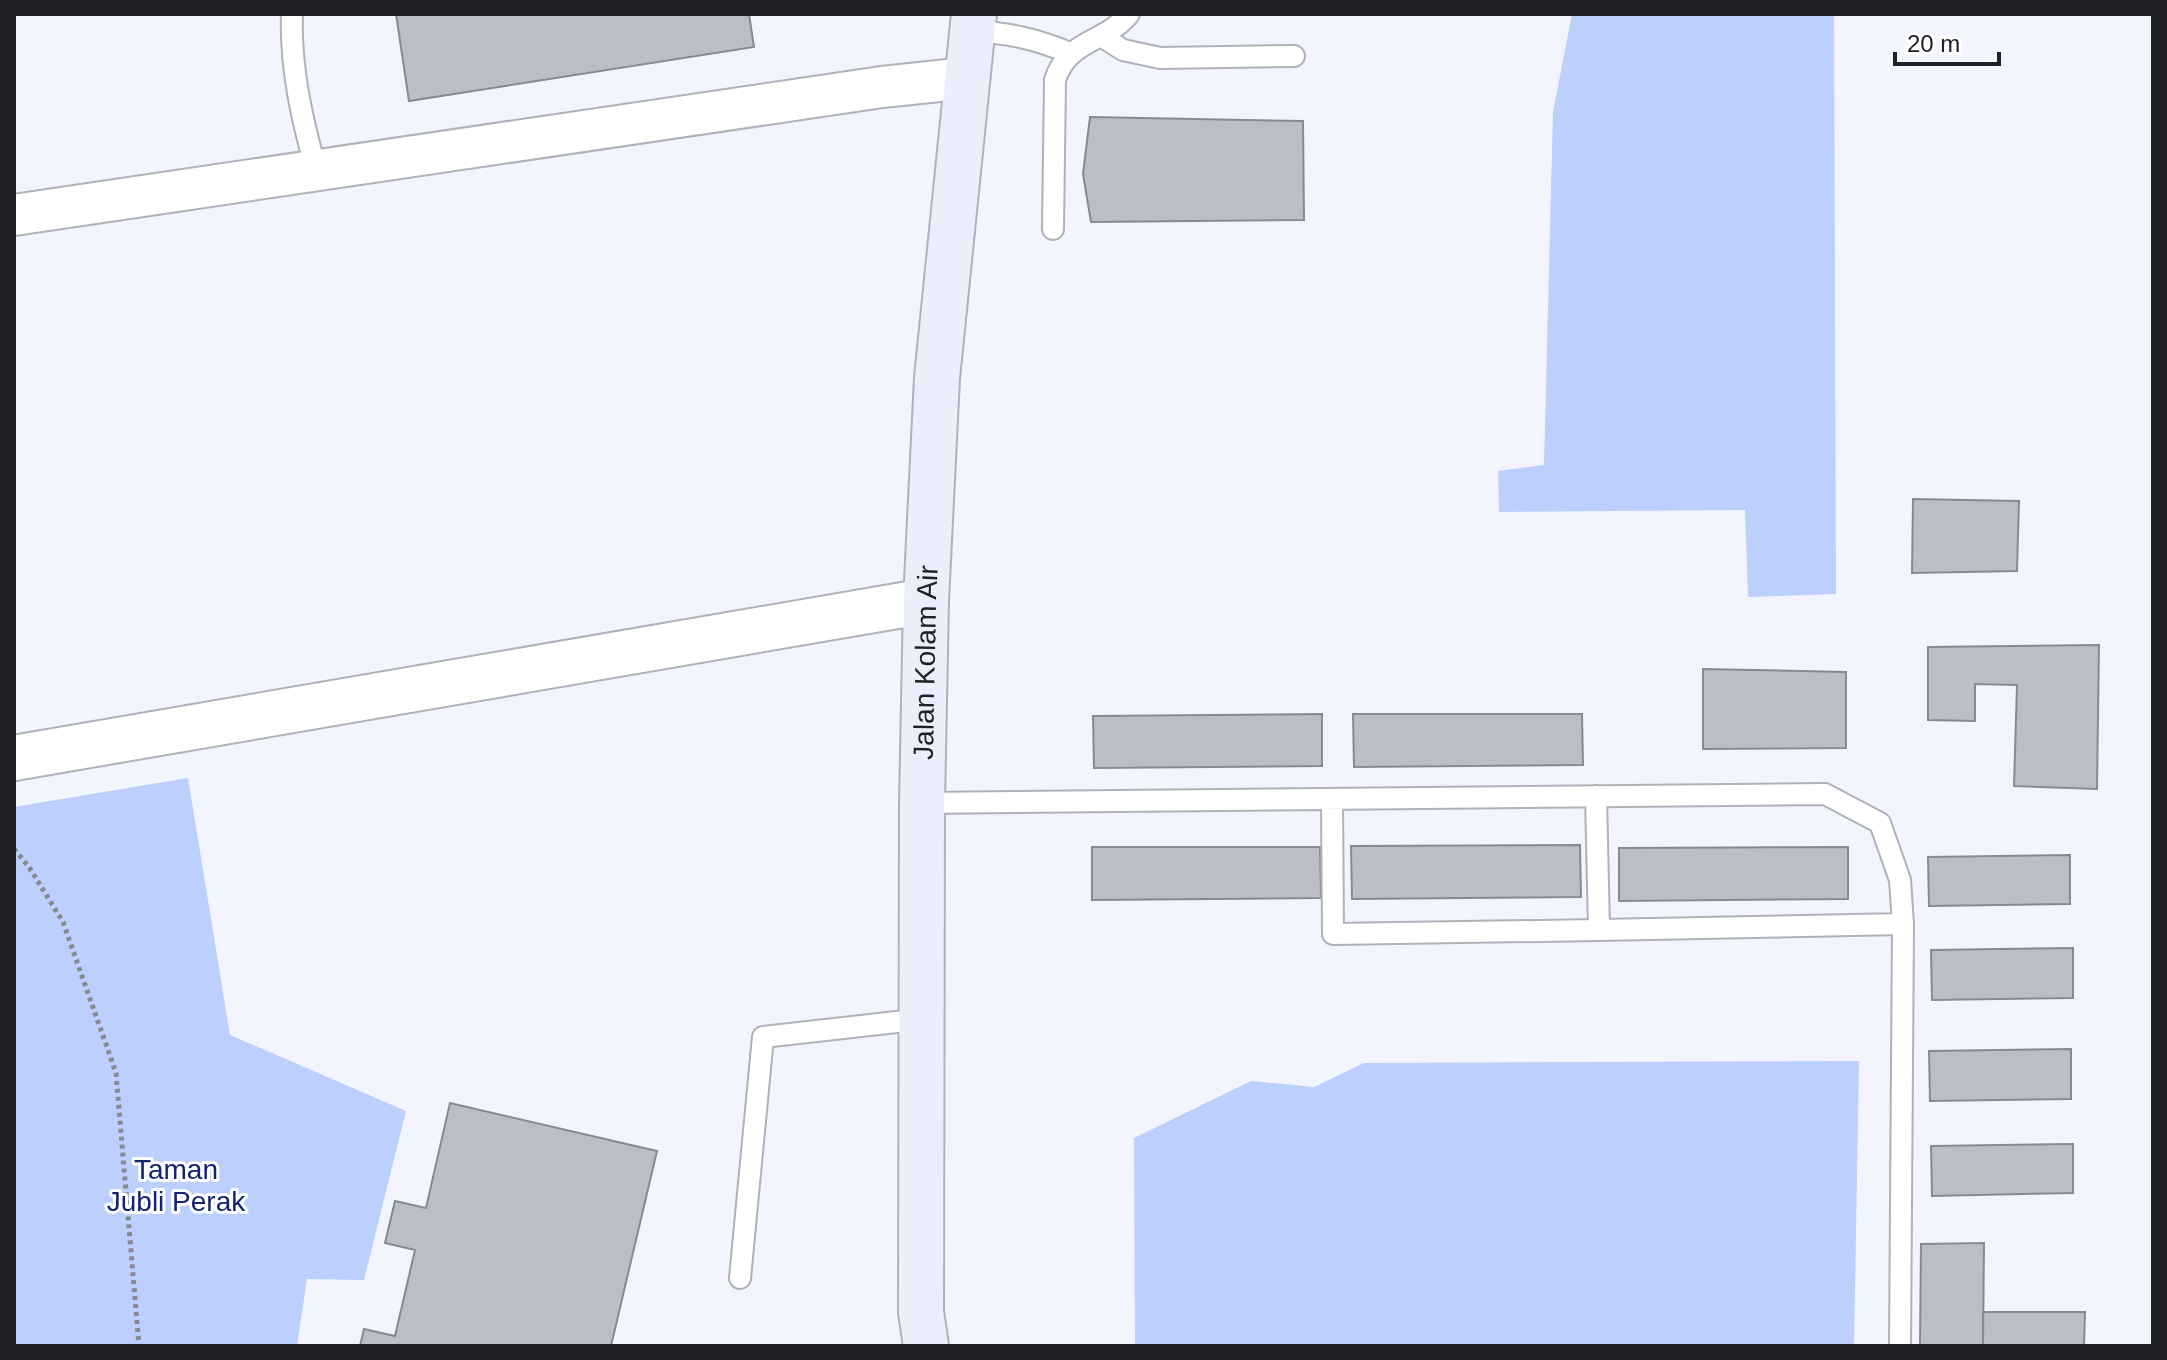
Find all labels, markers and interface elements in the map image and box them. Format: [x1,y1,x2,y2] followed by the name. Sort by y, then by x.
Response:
[1895,16,1999,66] scale bar
[1907,30,1960,57] text: 20 m
[907,564,943,760] street label: Jalan Kolam Air
[107,1154,246,1217] park label: Taman Jubli Perak

